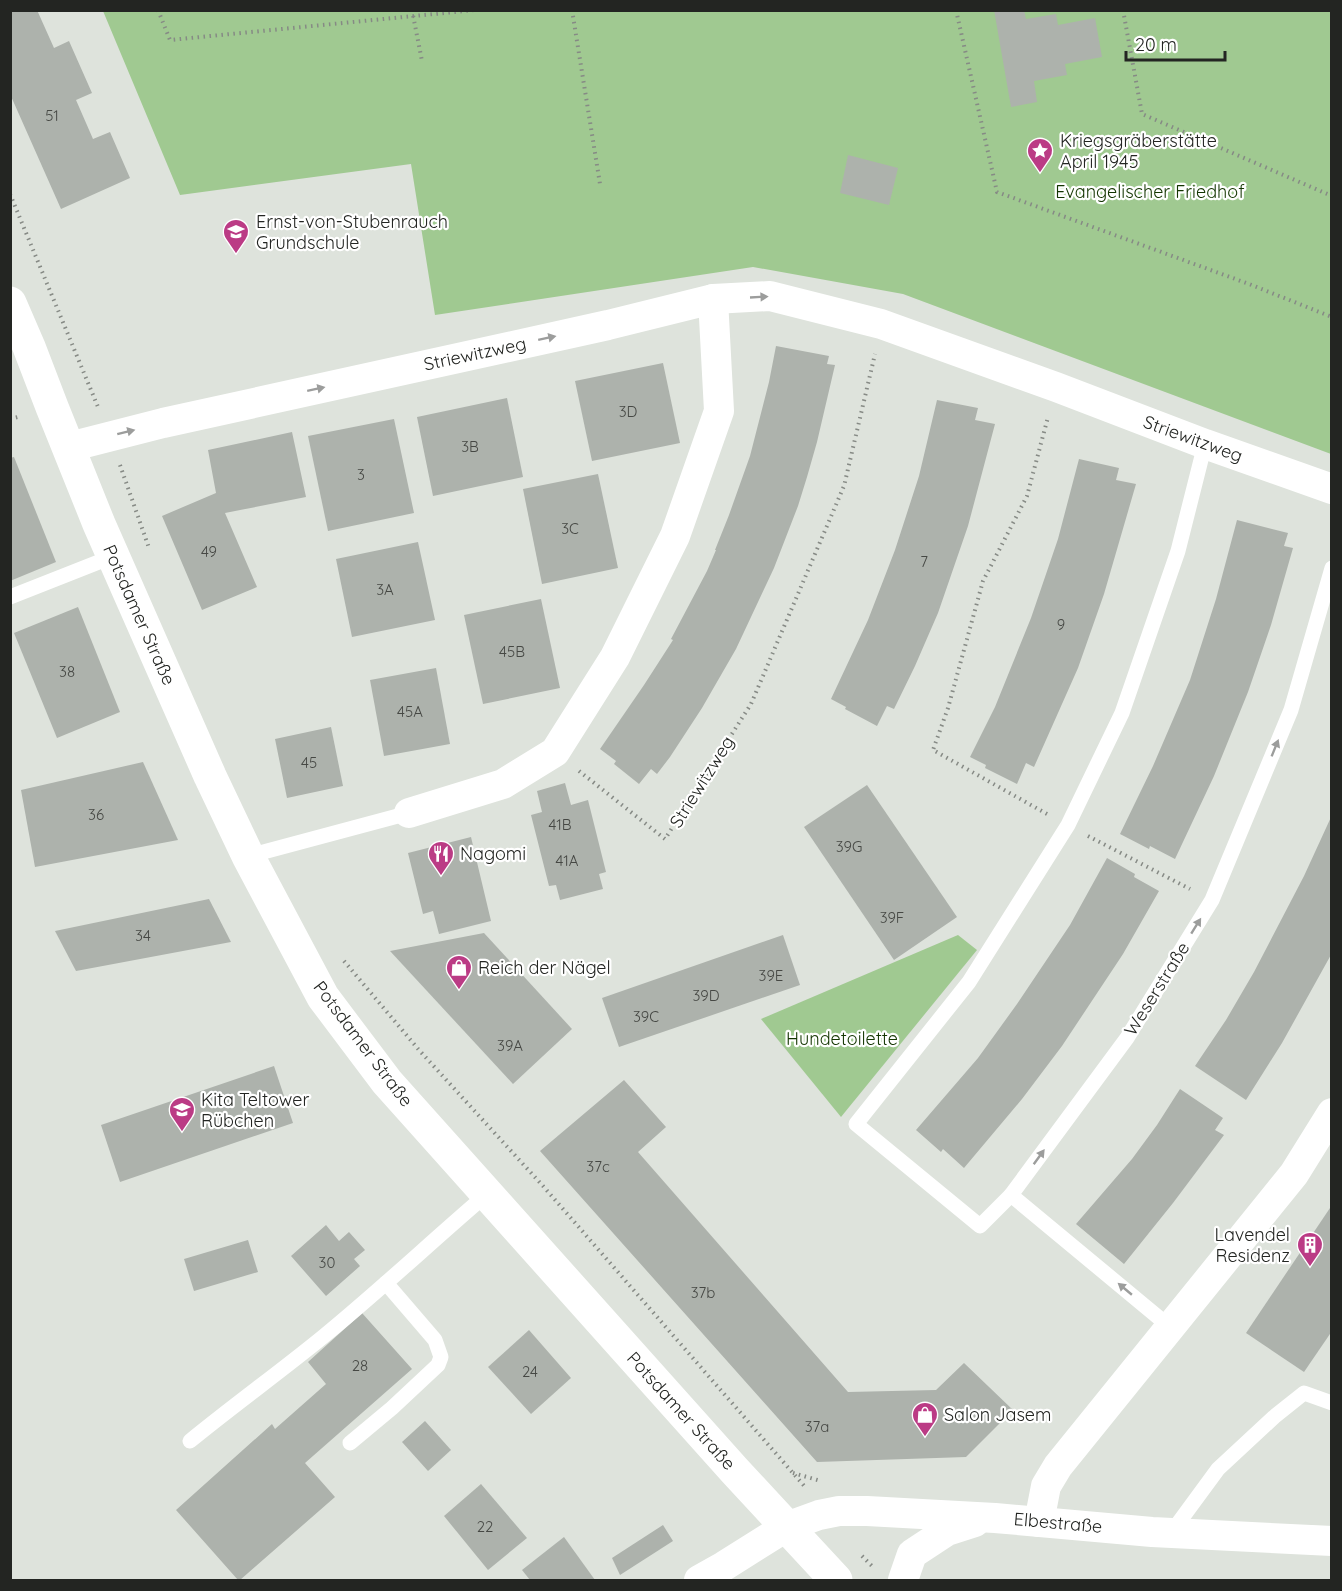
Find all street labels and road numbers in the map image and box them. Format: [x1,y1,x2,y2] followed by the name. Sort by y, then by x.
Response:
[422,331,528,376] street label: Striewitzweg
[1140,410,1246,467] street label: Striewitzweg
[98,541,181,689] street label: Potsdamer Straße
[664,731,739,832] street label: Striewitzweg
[1119,938,1194,1040] street label: Weserstraße
[309,976,418,1111] street label: Potsdamer Straße
[622,1347,741,1475] street label: Potsdamer Straße
[1013,1507,1103,1538] street label: Elbestraße

